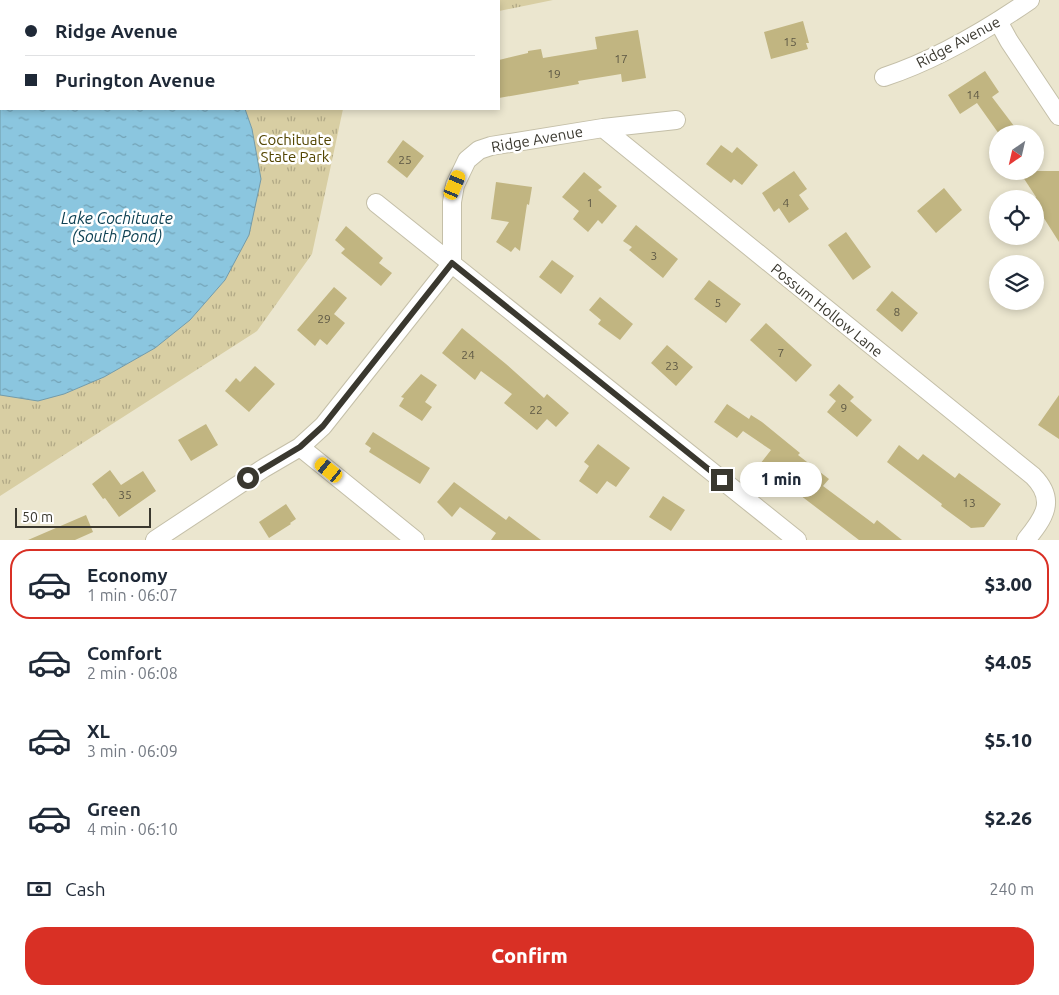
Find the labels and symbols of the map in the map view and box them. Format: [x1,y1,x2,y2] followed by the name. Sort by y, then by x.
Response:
[913,13,1003,71] street label: Ridge Avenue
[783,35,797,48] house number: 15
[614,52,628,65] house number: 17
[547,67,561,80] house number: 19
[966,88,980,101] house number: 14
[490,123,584,155] street label: Ridge Avenue
[989,125,1044,180] north arrow
[258,131,332,165] park label: Cochituate State Park
[398,153,412,166] house number: 25
[442,168,467,202] car
[587,196,593,209] house number: 1
[783,196,790,209] house number: 4
[61,209,173,246] water label: Lake Cochituate (South Pond)
[651,249,657,262] house number: 3
[768,260,886,360] street label: Possum Hollow Lane
[715,296,721,309] house number: 5
[894,305,901,318] house number: 8
[317,312,331,325] house number: 29
[778,346,784,359] house number: 7
[461,348,475,361] house number: 24
[665,359,679,372] house number: 23
[841,401,847,414] house number: 9
[529,403,543,416] house number: 22
[312,455,345,485] car
[740,462,822,498] callout: 1 min
[237,467,259,489] route start
[711,469,733,491] route end
[118,488,132,501] house number: 35
[962,496,976,509] house number: 13
[15,505,151,528] scale bar

